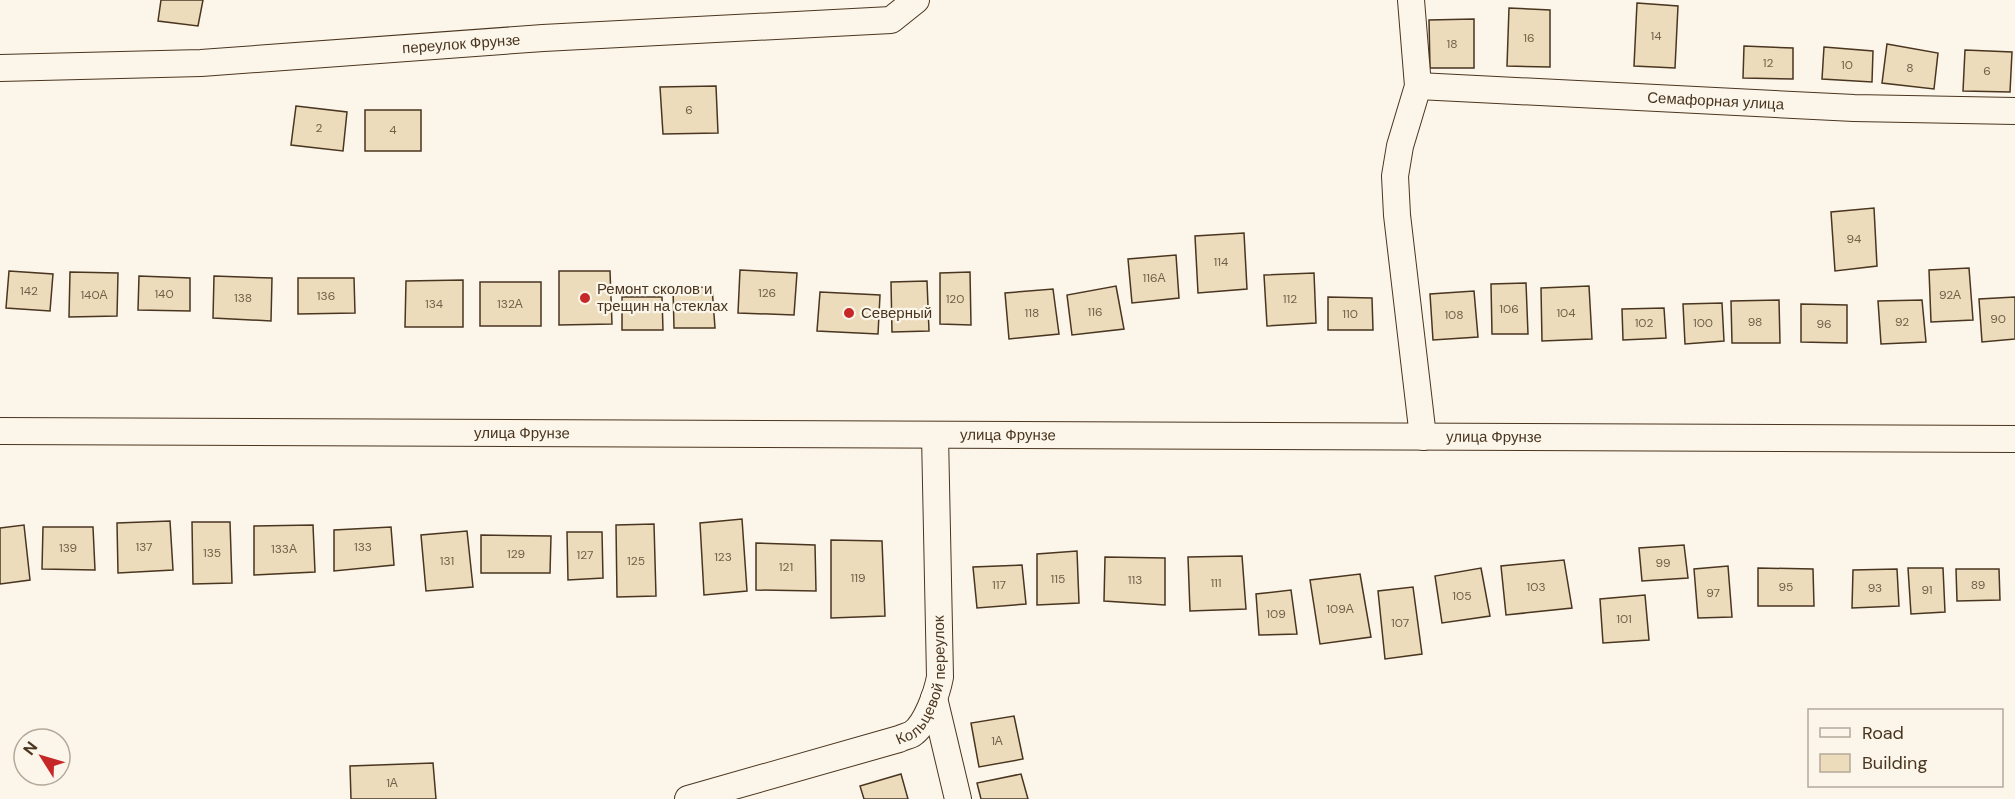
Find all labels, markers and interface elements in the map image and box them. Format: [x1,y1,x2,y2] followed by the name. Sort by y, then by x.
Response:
[1650,28,1662,44] house number: 14
[401,30,521,58] street label: переулок Фрунзе
[1523,30,1535,46] house number: 16
[1446,36,1458,52] house number: 18
[1763,55,1773,71] house number: 12
[1841,57,1853,73] house number: 10
[1906,60,1914,76] house number: 8
[1983,63,1991,79] house number: 6
[1647,88,1785,114] street label: Семафорная улица
[685,102,693,118] house number: 6
[316,120,323,136] house number: 2
[389,122,397,138] house number: 4
[1847,231,1861,247] house number: 94
[1214,254,1228,270] house number: 114
[1142,270,1166,286] house number: 116А
[597,279,729,316] place label: Ремонт сколов и трещин на стеклах
[20,283,38,299] house number: 142
[758,285,776,301] house number: 126
[154,286,174,302] house number: 140
[80,287,108,303] house number: 140А
[1939,287,1961,303] house number: 92А
[317,288,335,304] house number: 136
[234,290,252,306] house number: 138
[578,291,592,305] marker: Ремонт сколов и трещин на стеклах
[946,291,964,307] house number: 120
[1283,291,1297,307] house number: 112
[425,296,443,312] house number: 134
[497,296,523,312] house number: 132А
[1499,301,1519,317] house number: 106
[861,303,932,323] place label: Северный
[1087,304,1103,320] house number: 116
[1025,305,1039,321] house number: 118
[1556,305,1576,321] house number: 104
[842,306,856,320] marker: Северный
[1342,306,1358,322] house number: 110
[1444,307,1464,323] house number: 108
[1990,311,2006,327] house number: 90
[1748,314,1762,330] house number: 98
[1895,314,1909,330] house number: 92
[1635,315,1653,331] house number: 102
[1693,315,1713,331] house number: 100
[1816,316,1832,332] house number: 96
[474,423,570,443] street label: улица Фрунзе
[960,425,1056,445] street label: улица Фрунзе
[1446,427,1542,447] street label: улица Фрунзе
[135,539,153,555] house number: 137
[354,539,372,555] house number: 133
[59,540,77,556] house number: 139
[271,541,297,557] house number: 133А
[203,545,221,561] house number: 135
[507,546,525,562] house number: 129
[577,547,593,563] house number: 127
[714,549,732,565] house number: 123
[440,553,454,569] house number: 131
[627,553,645,569] house number: 125
[1655,555,1671,571] house number: 99
[779,559,793,575] house number: 121
[850,570,866,586] house number: 119
[1051,571,1065,587] house number: 115
[1128,572,1142,588] house number: 113
[1210,575,1222,591] house number: 111
[992,577,1006,593] house number: 117
[1971,577,1985,593] house number: 89
[1526,579,1546,595] house number: 103
[1779,579,1793,595] house number: 95
[1868,580,1882,596] house number: 93
[1921,582,1933,598] house number: 91
[1706,585,1720,601] house number: 97
[1452,588,1472,604] house number: 105
[1326,601,1354,617] house number: 109А
[1266,606,1286,622] house number: 109
[1616,611,1632,627] house number: 101
[893,615,950,749] street label: Кольцевой переулок
[1391,615,1409,631] house number: 107
[1808,709,2003,787] legend
[1862,721,1904,745] text: Road
[12,727,72,787] north arrow
[991,733,1003,749] house number: 1А
[19,737,42,759] text: N
[1862,751,1927,775] text: Building
[386,775,398,791] house number: 1А

